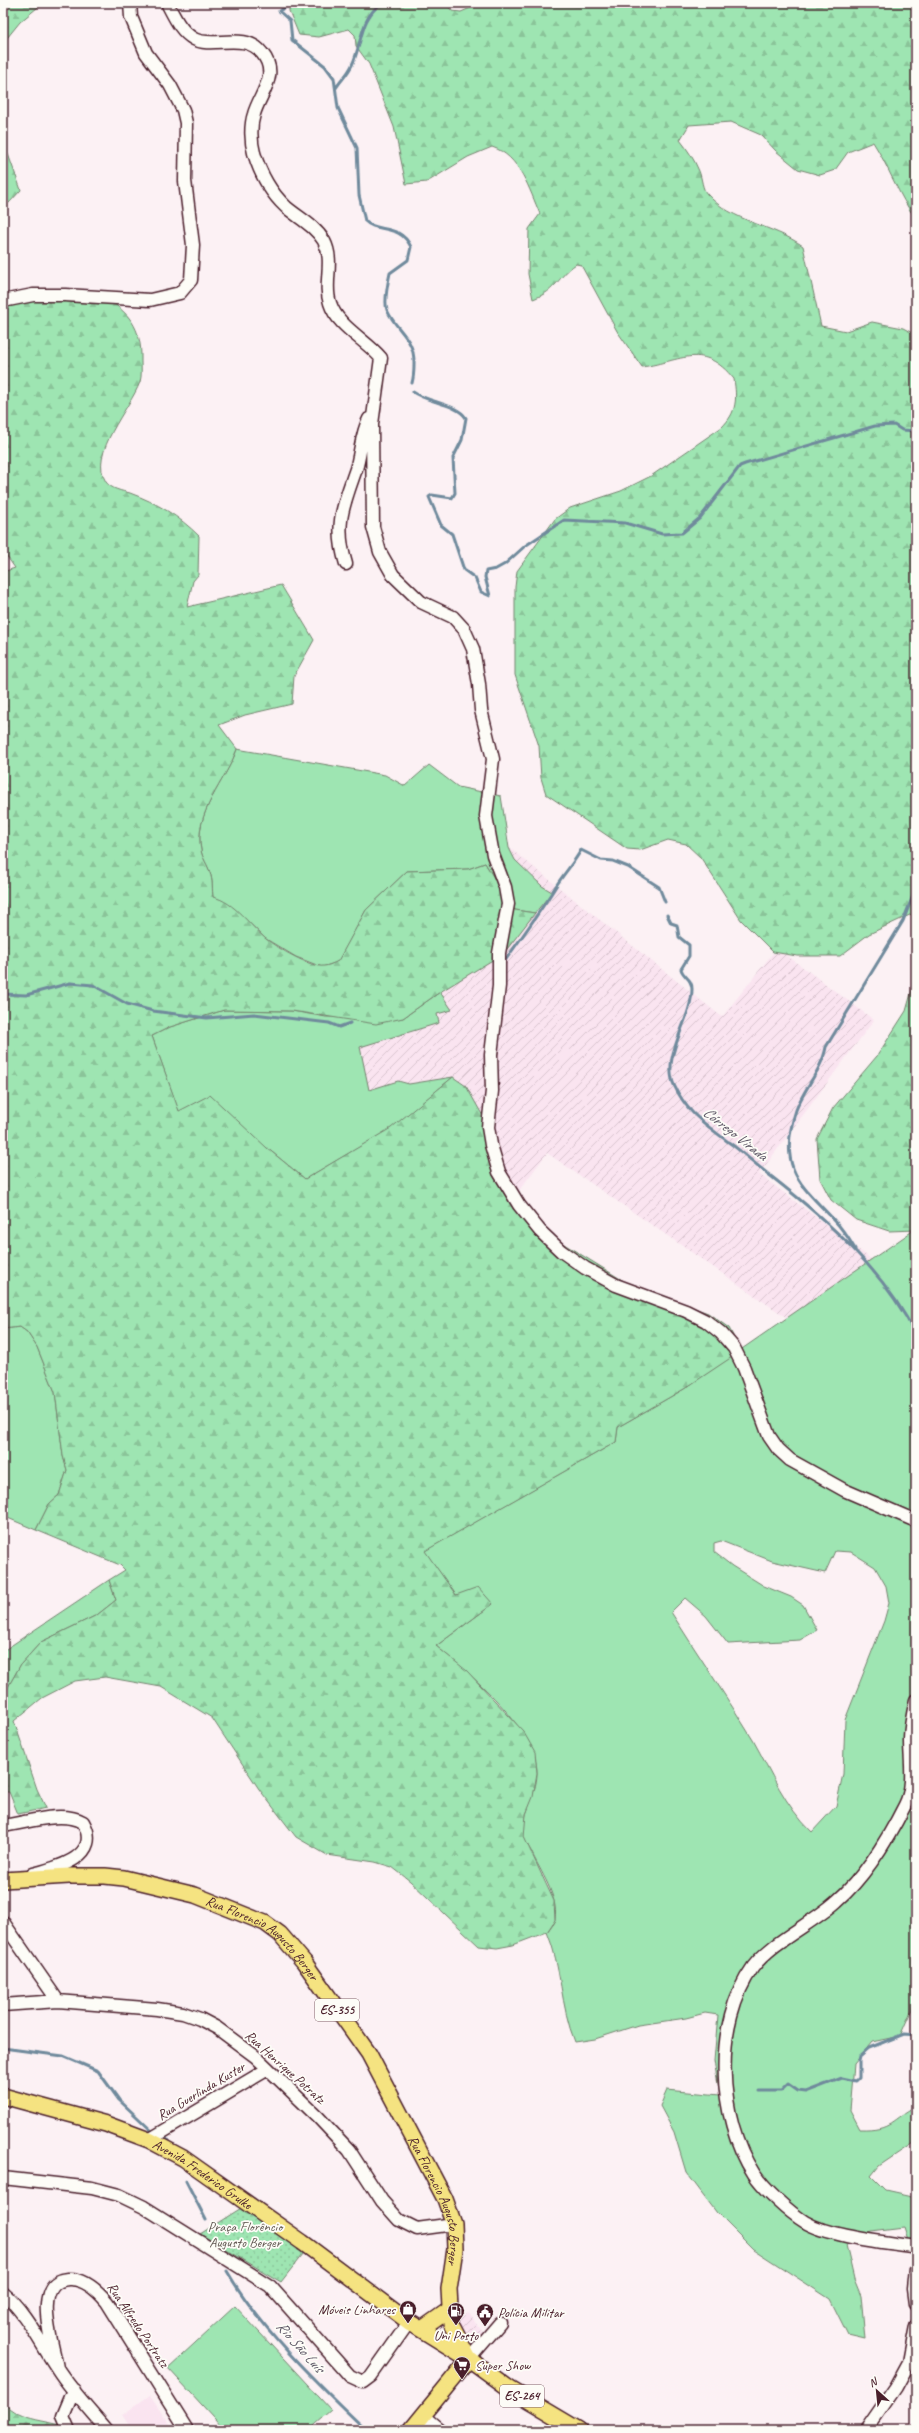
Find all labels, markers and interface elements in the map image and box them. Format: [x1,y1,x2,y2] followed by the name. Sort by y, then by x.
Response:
[699,1103,772,1166] water label: Córrego Virada
[203,1892,324,1985] street label: Rua Florencio Augusto Berger
[315,1999,359,2021] road number: ES-355
[242,2027,330,2108] street label: Rua Henrique Potratz
[154,2057,250,2124] street label: Rua Guerlinda Kuster
[405,2132,464,2268] street label: Rua Florencio Augusto Berger
[150,2135,257,2214] street label: Avenida Frederico Grulke
[208,2218,284,2251] park label: Praça Florêncio Augusto Berger
[103,2279,174,2372] street label: Rua Alfredo Portratz
[398,2299,418,2324] shop icon: Móveis Linhares
[318,2301,396,2318] place label: Móveis Linhares
[446,2301,466,2326] fuel station icon: Uni Posto
[475,2302,495,2327] public building icon: Polícia Militar
[498,2304,566,2321] place label: Polícia Militar
[272,2317,330,2379] water label: Rio São Luís
[434,2327,479,2344] place label: Uni Posto
[452,2355,472,2380] supermarket icon: Super Show
[475,2357,532,2374] place label: Super Show
[857,2371,897,2411] north arrow
[866,2373,881,2390] text: N
[500,2385,544,2407] road number: ES-264

